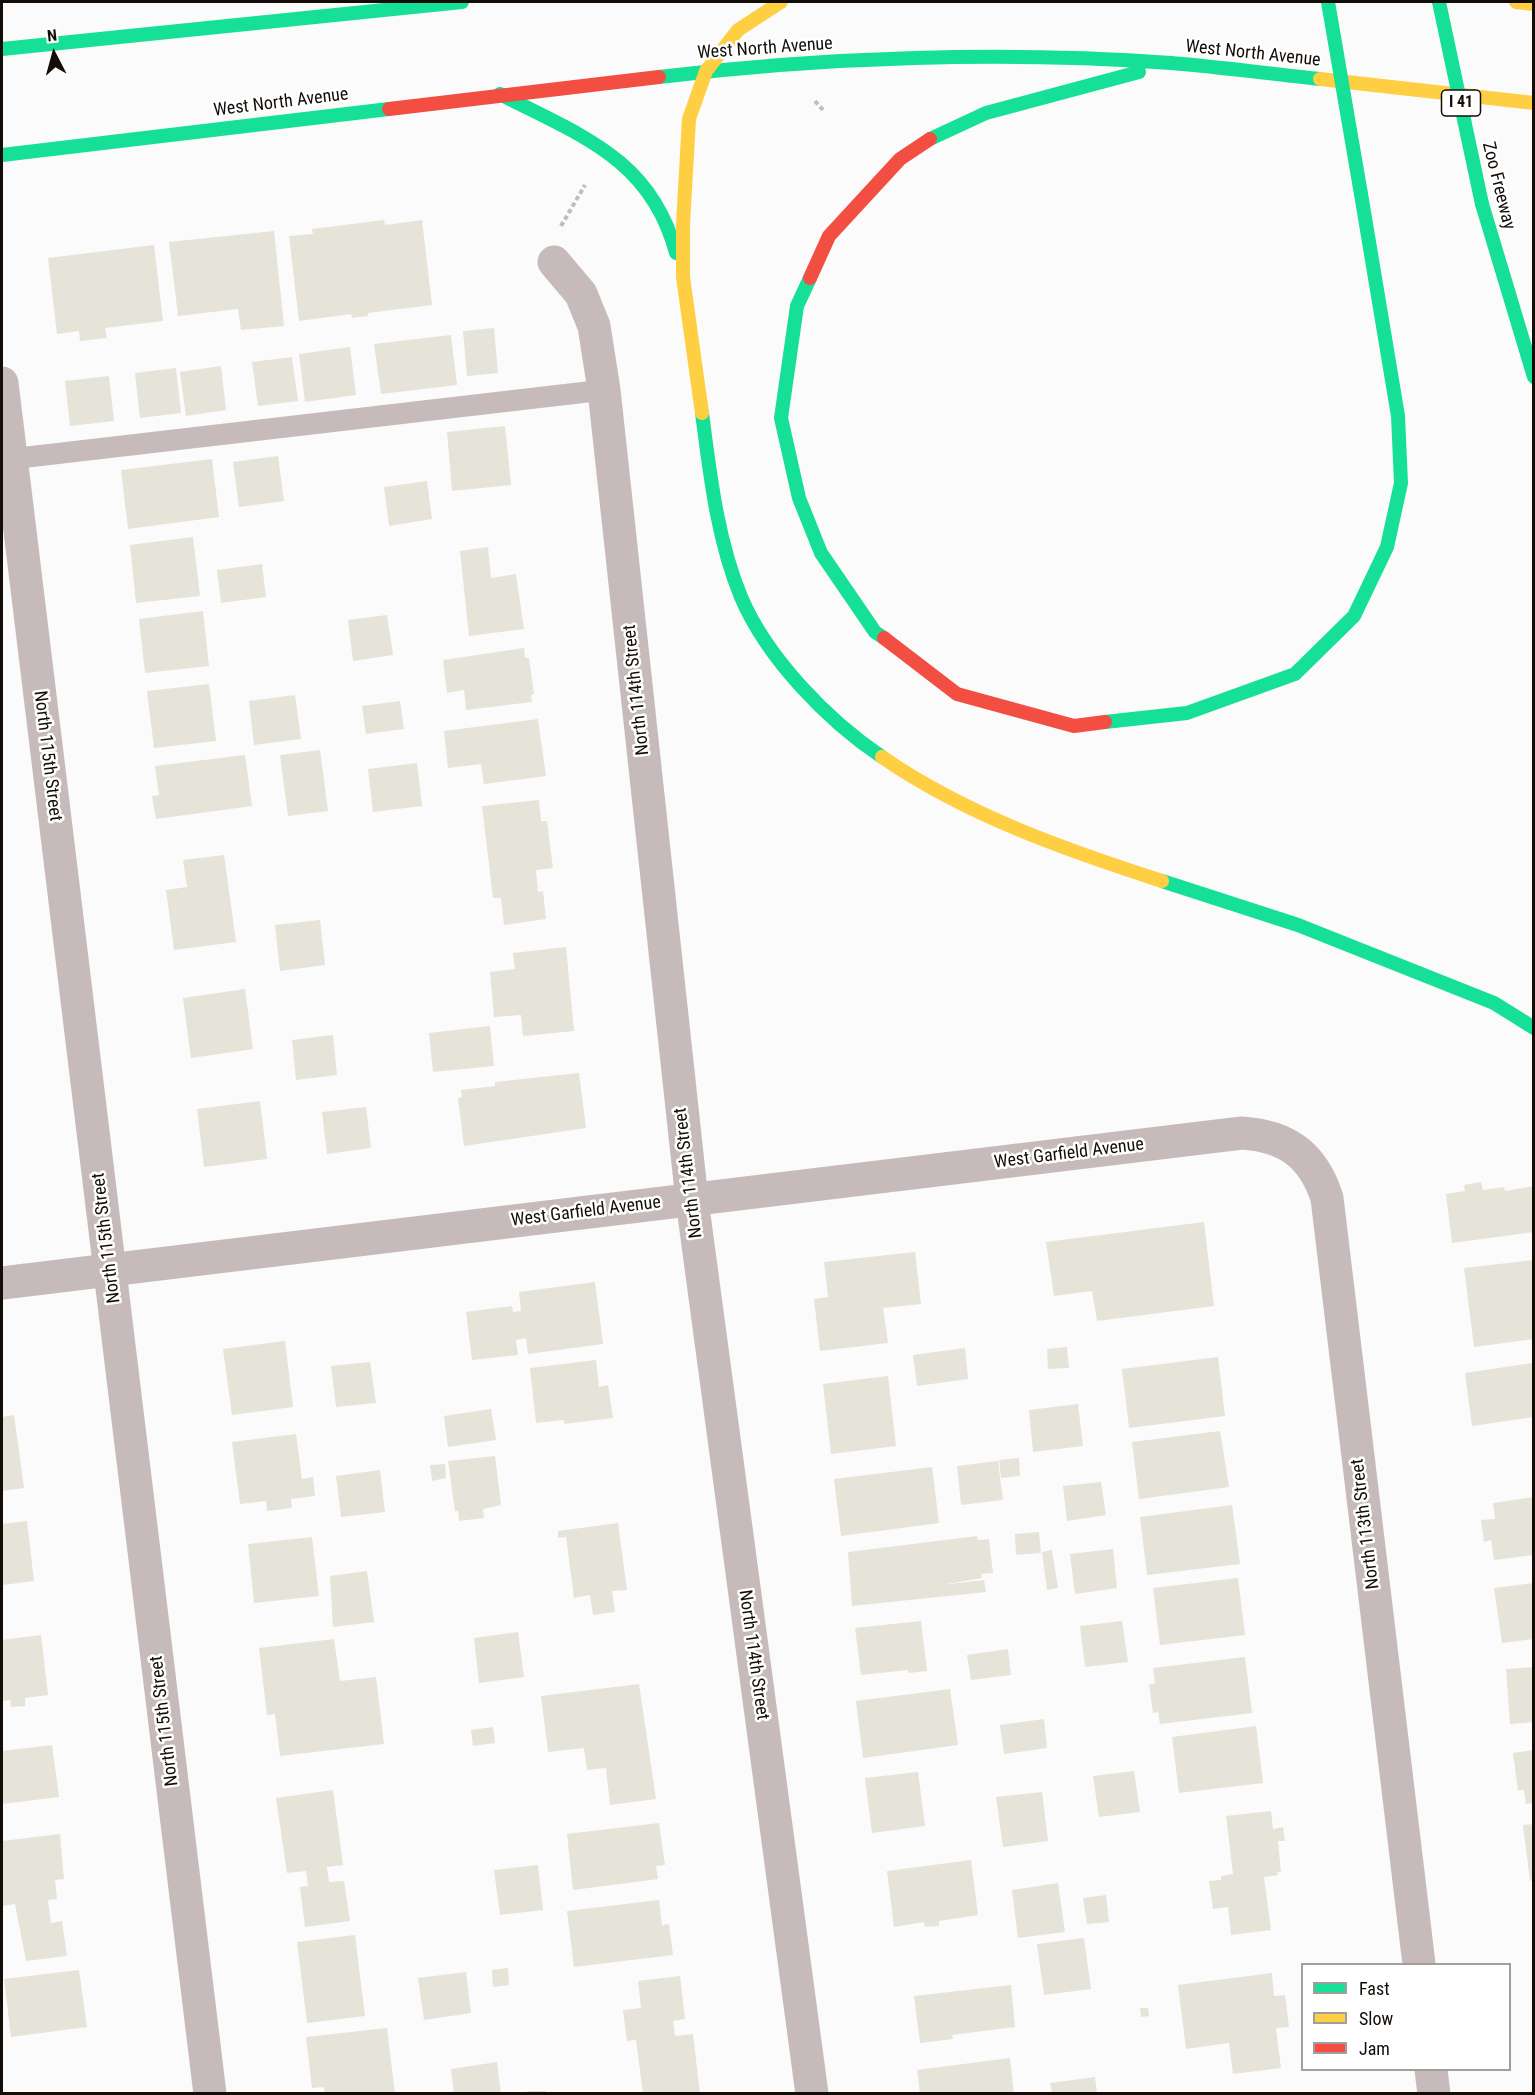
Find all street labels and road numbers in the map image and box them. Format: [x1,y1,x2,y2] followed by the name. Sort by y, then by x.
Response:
[697,33,833,65] street label: West North Avenue
[1184,36,1322,72] street label: West North Avenue
[212,84,350,122] street label: West North Avenue
[1442,90,1480,116] road number: I 41
[1477,140,1519,232] street label: Zoo Freeway
[619,624,655,756] street label: North 114th Street
[28,690,66,822] street label: North 115th Street
[670,1107,708,1239] street label: North 114th Street
[993,1134,1145,1174] street label: West Garfield Avenue
[88,1172,126,1304] street label: North 115th Street
[510,1192,662,1232] street label: West Garfield Avenue
[1347,1458,1385,1590] street label: North 113th Street
[733,1589,773,1721] street label: North 114th Street
[146,1655,184,1787] street label: North 115th Street

